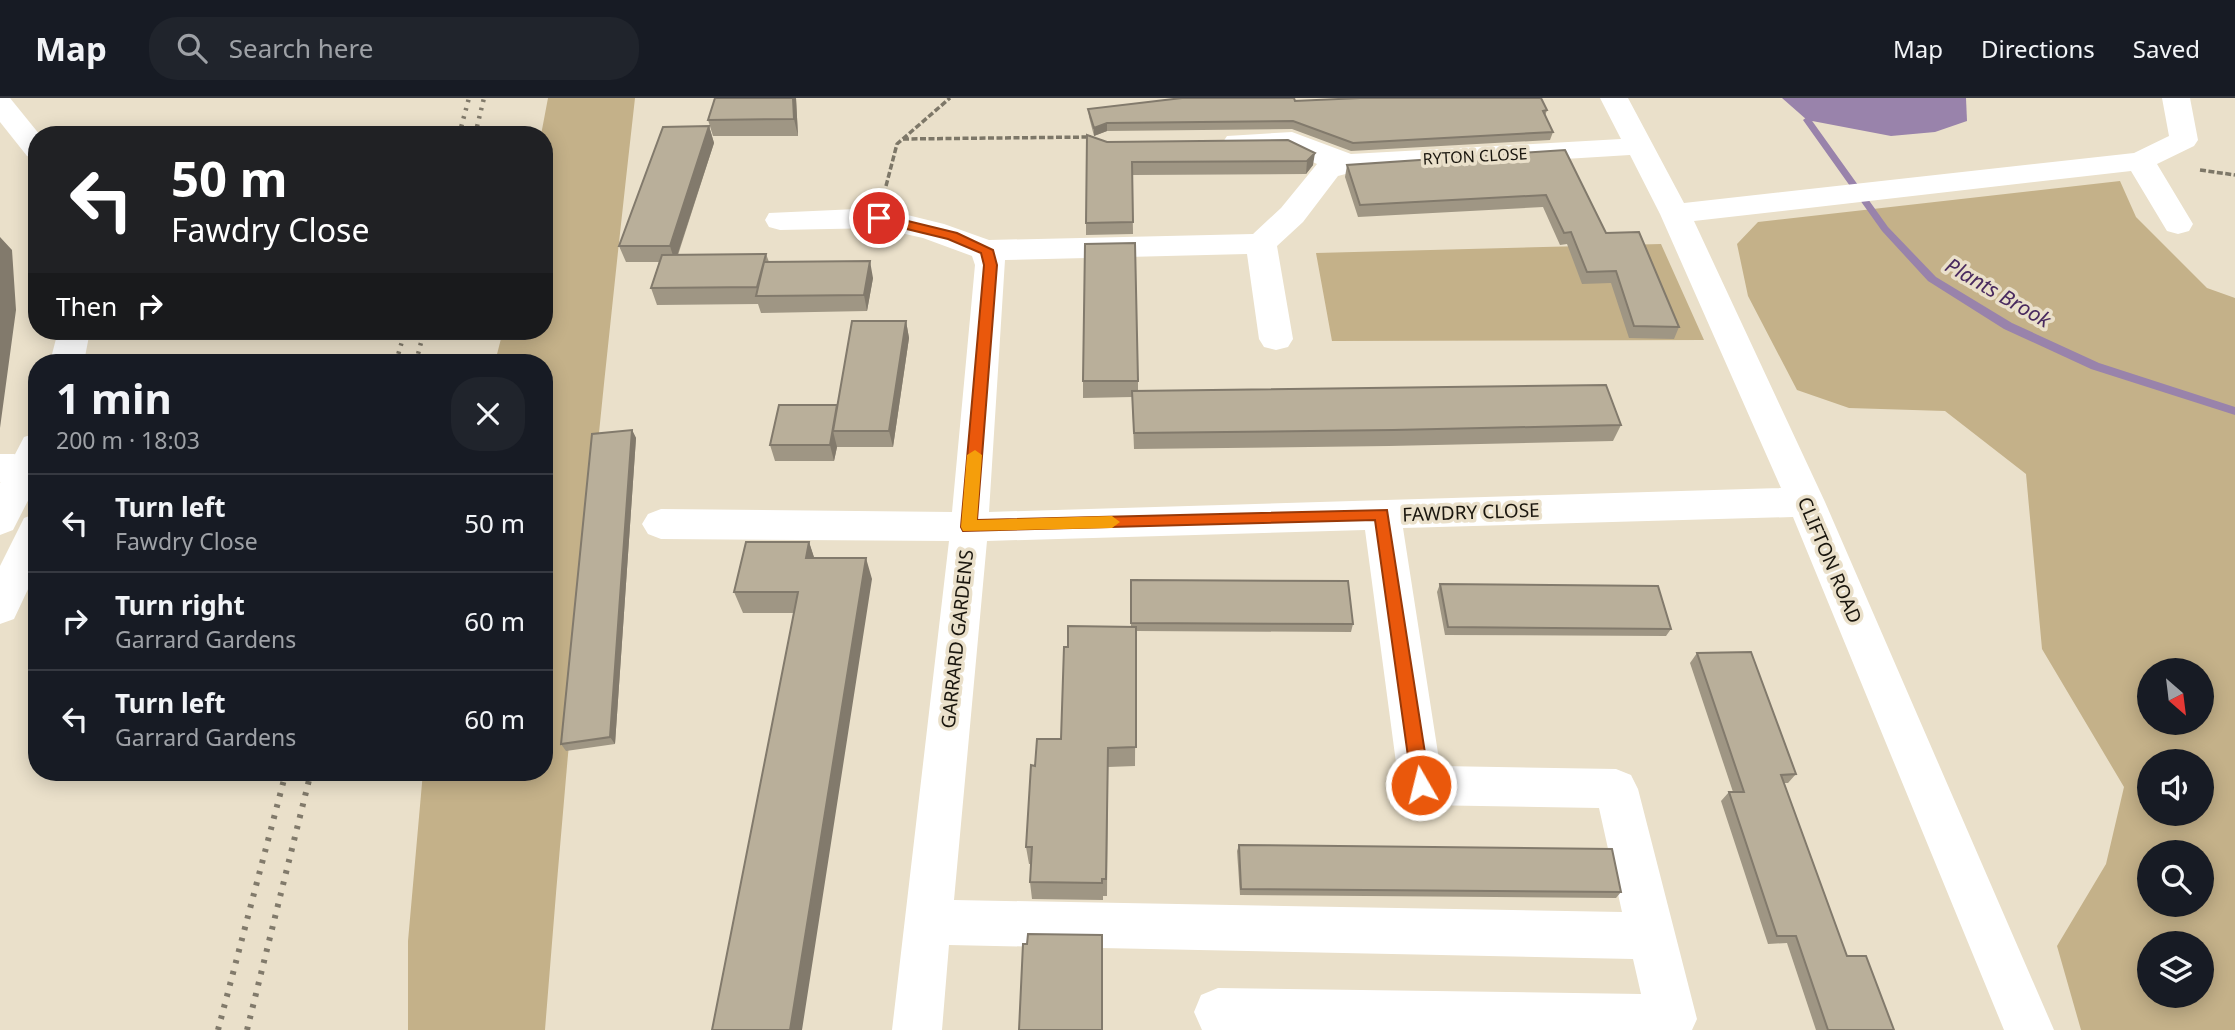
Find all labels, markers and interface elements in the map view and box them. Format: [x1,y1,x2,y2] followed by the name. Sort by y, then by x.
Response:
[149,17,639,80] search box
[35,26,107,71] text: Map
[173,29,211,67] icon: search
[229,30,373,66] text: Search here
[1893,32,1943,65] text: Map
[1981,32,2095,65] text: Directions
[2133,32,2200,65] text: Saved
[1422,142,1528,170] street label: RYTON CLOSE
[171,145,288,211] text: 50 m
[56,154,147,245] icon: left
[849,188,909,248] pin
[860,199,898,237] icon: arrive
[171,208,369,251] text: Fawdry Close
[1941,251,2058,334] water label: Plants Brook
[131,287,169,325] icon: right
[56,288,117,324] text: Then
[56,369,172,426] text: 1 min
[451,377,525,451] button: close
[56,424,200,456] text: 200 m · 18:03
[115,489,226,525] text: Turn left
[1792,493,1868,627] street label: CLIFTON ROAD
[1402,497,1540,527] street label: FAWDRY CLOSE
[56,504,94,542] icon: left
[464,505,525,541] text: 50 m
[115,525,258,557] text: Fawdry Close
[935,548,979,730] street label: GARRARD GARDENS
[115,587,245,623] text: Turn right
[56,602,94,640] icon: right
[464,603,525,639] text: 60 m
[115,623,296,655] text: Garrard Gardens
[2137,658,2214,735] north arrow
[2137,658,2214,1008] map controls
[115,685,226,721] text: Turn left
[56,700,94,738] icon: left
[464,701,525,737] text: 60 m
[115,721,296,753] text: Garrard Gardens
[1384,748,1458,822] position arrow
[2137,749,2214,826] button: sound
[2137,840,2214,917] button: search
[2137,931,2214,1008] button: layers

